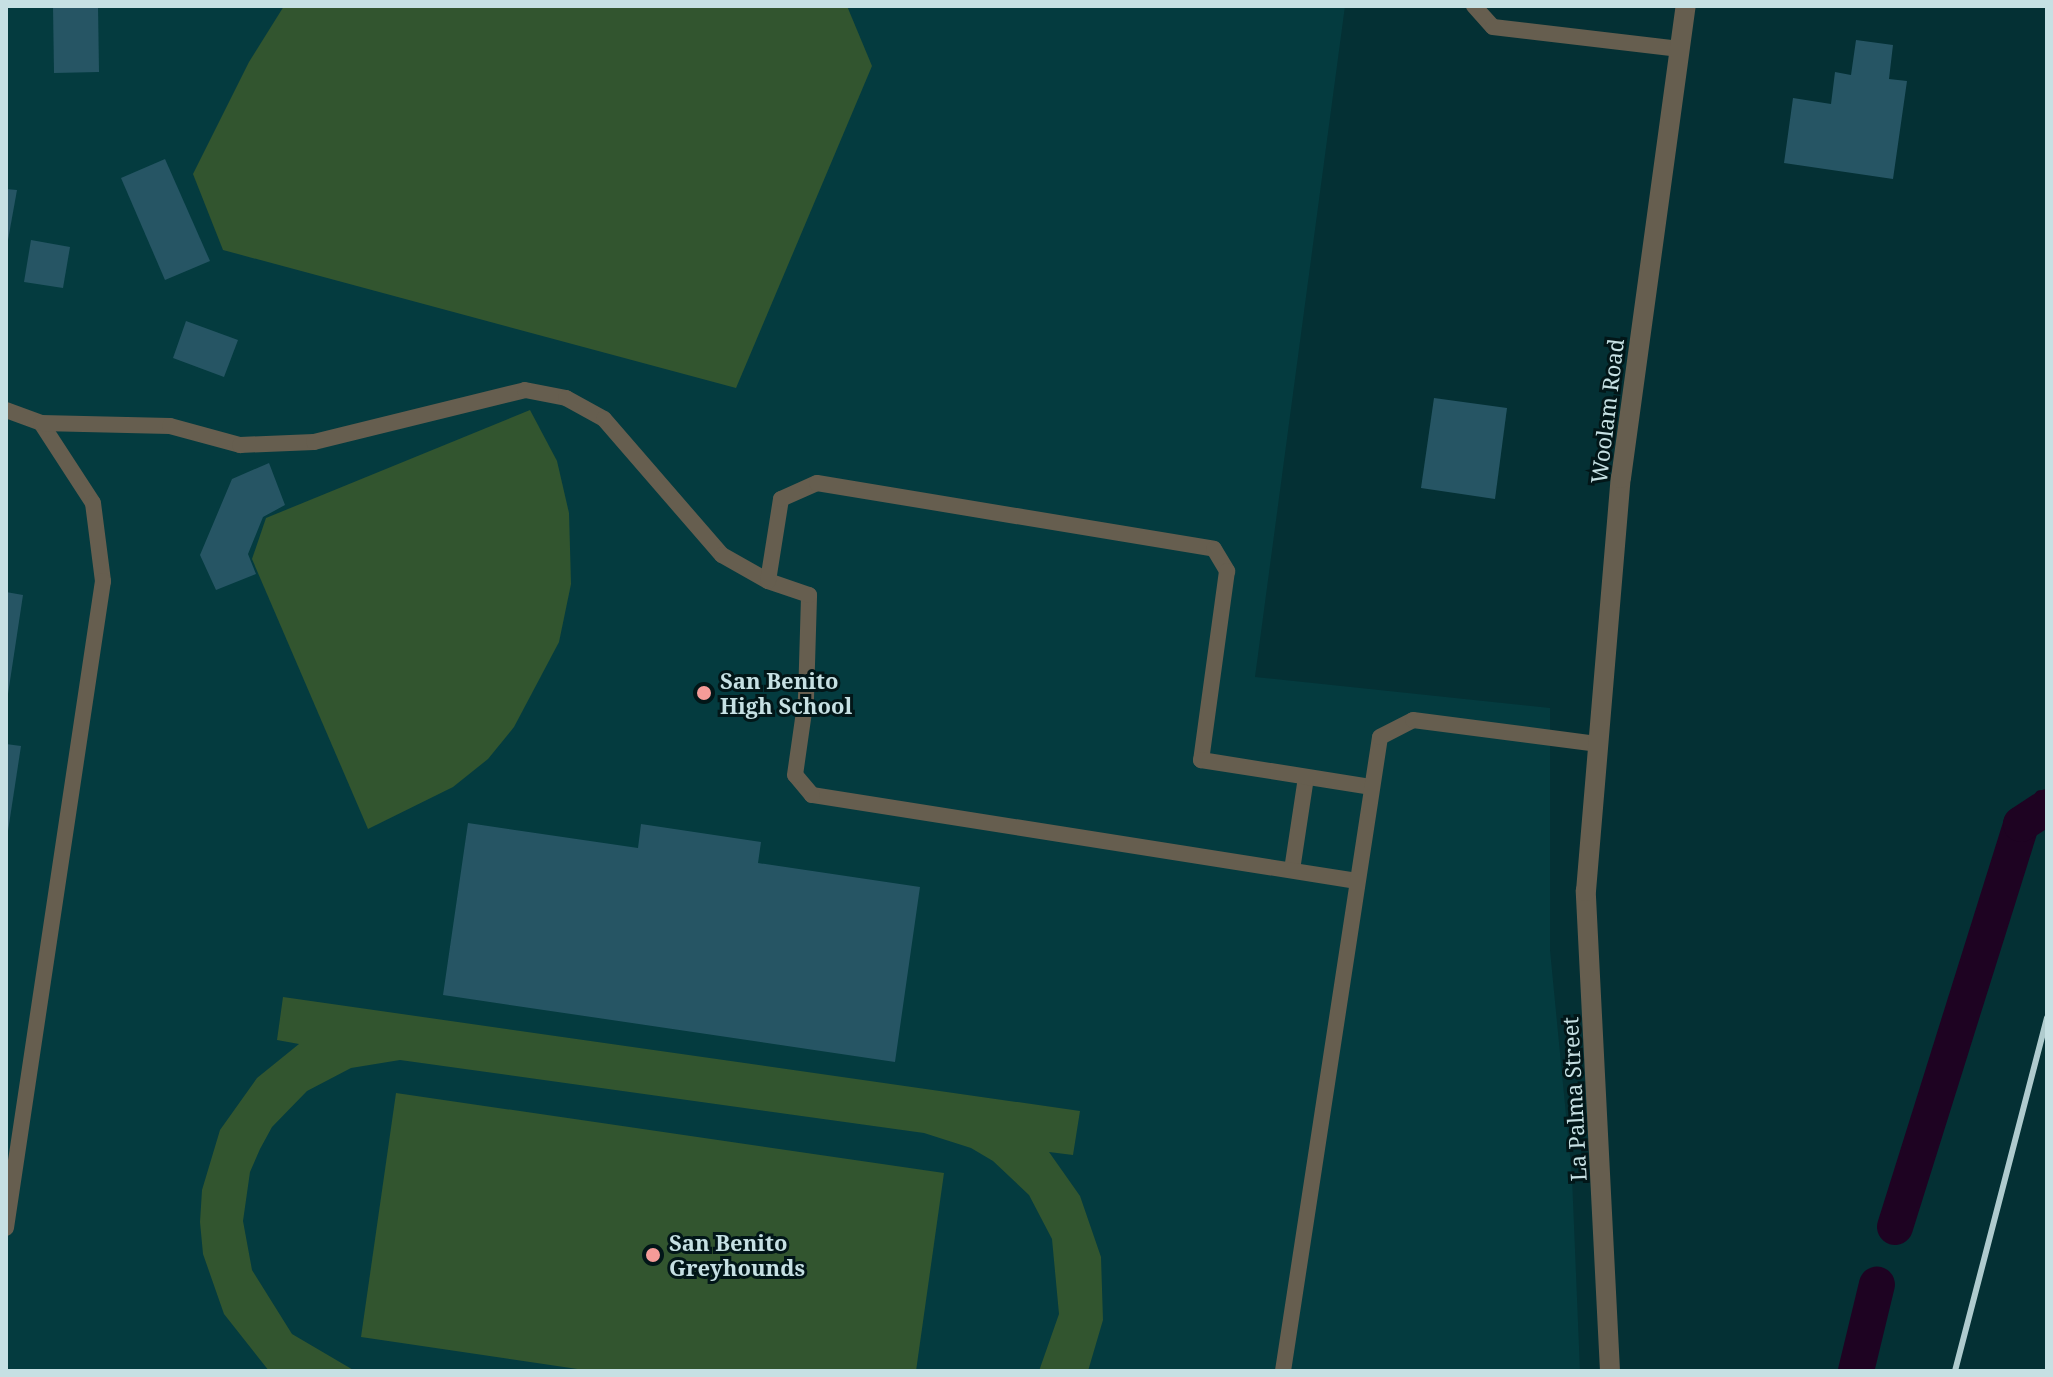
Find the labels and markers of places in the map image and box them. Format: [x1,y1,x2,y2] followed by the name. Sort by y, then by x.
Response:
[720,667,852,718] place label: San Benito High School
[695,684,713,702] marker: San Benito High School
[669,1229,805,1280] place label: San Benito Greyhounds
[644,1246,662,1264] marker: San Benito Greyhounds

